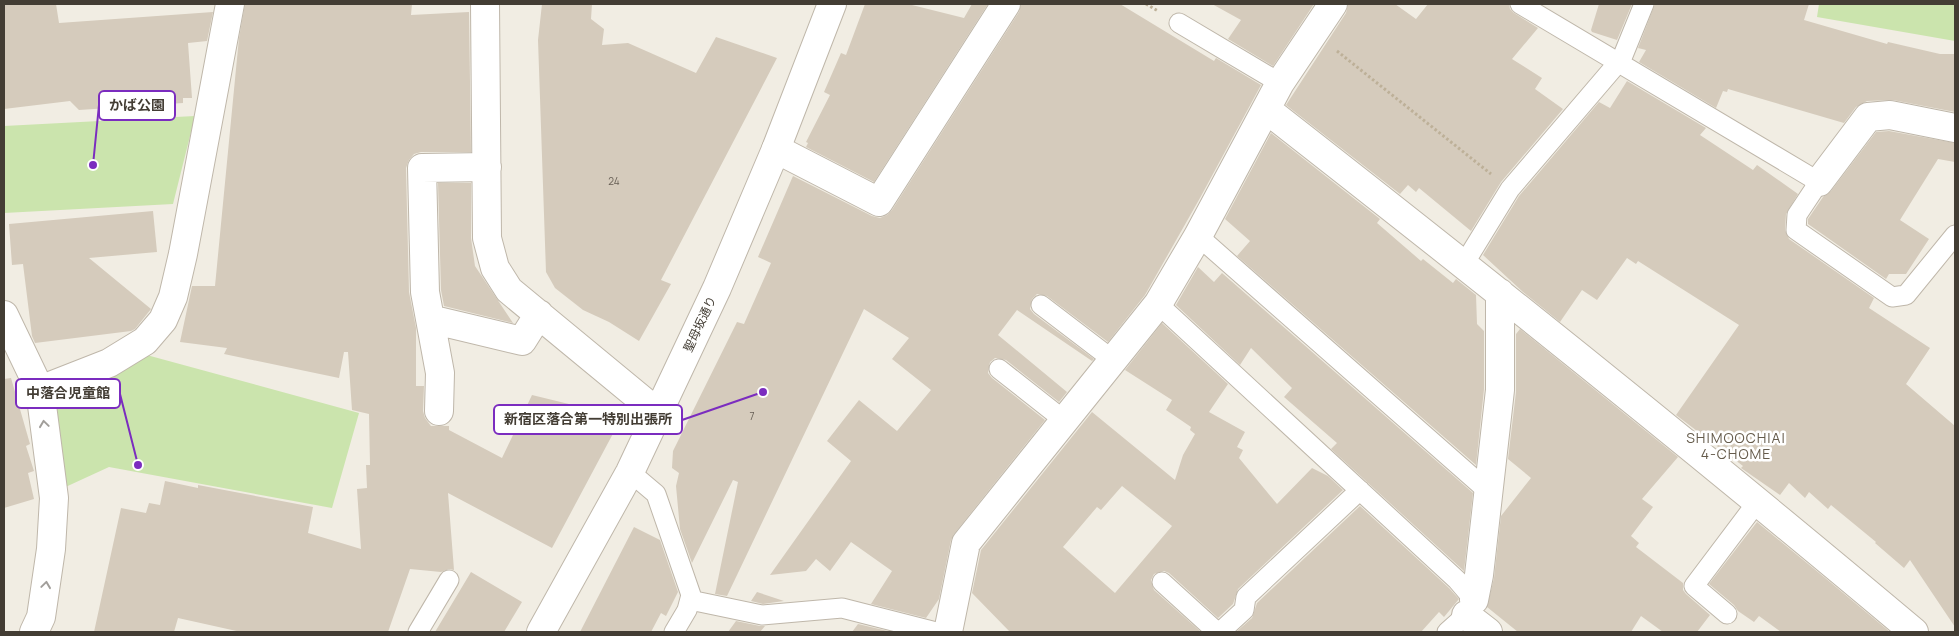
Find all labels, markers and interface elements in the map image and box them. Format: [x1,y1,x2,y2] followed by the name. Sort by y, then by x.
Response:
[99,91,175,120] callout: かば公園
[109,95,165,114] text: かば公園
[608,174,620,188] house number: 24
[679,293,720,355] street label: 聖母坂通り
[16,379,120,408] callout: 中落合児童館
[26,383,110,402] text: 中落合児童館
[494,405,682,434] callout: 新宿区落合第一特別出張所
[504,409,672,428] text: 新宿区落合第一特別出張所
[749,409,755,423] house number: 7
[40,420,50,428] one-way arrow
[1686,428,1786,463] district label: SHIMOOCHIAI 4-CHOME
[40,581,51,589] one-way arrow

